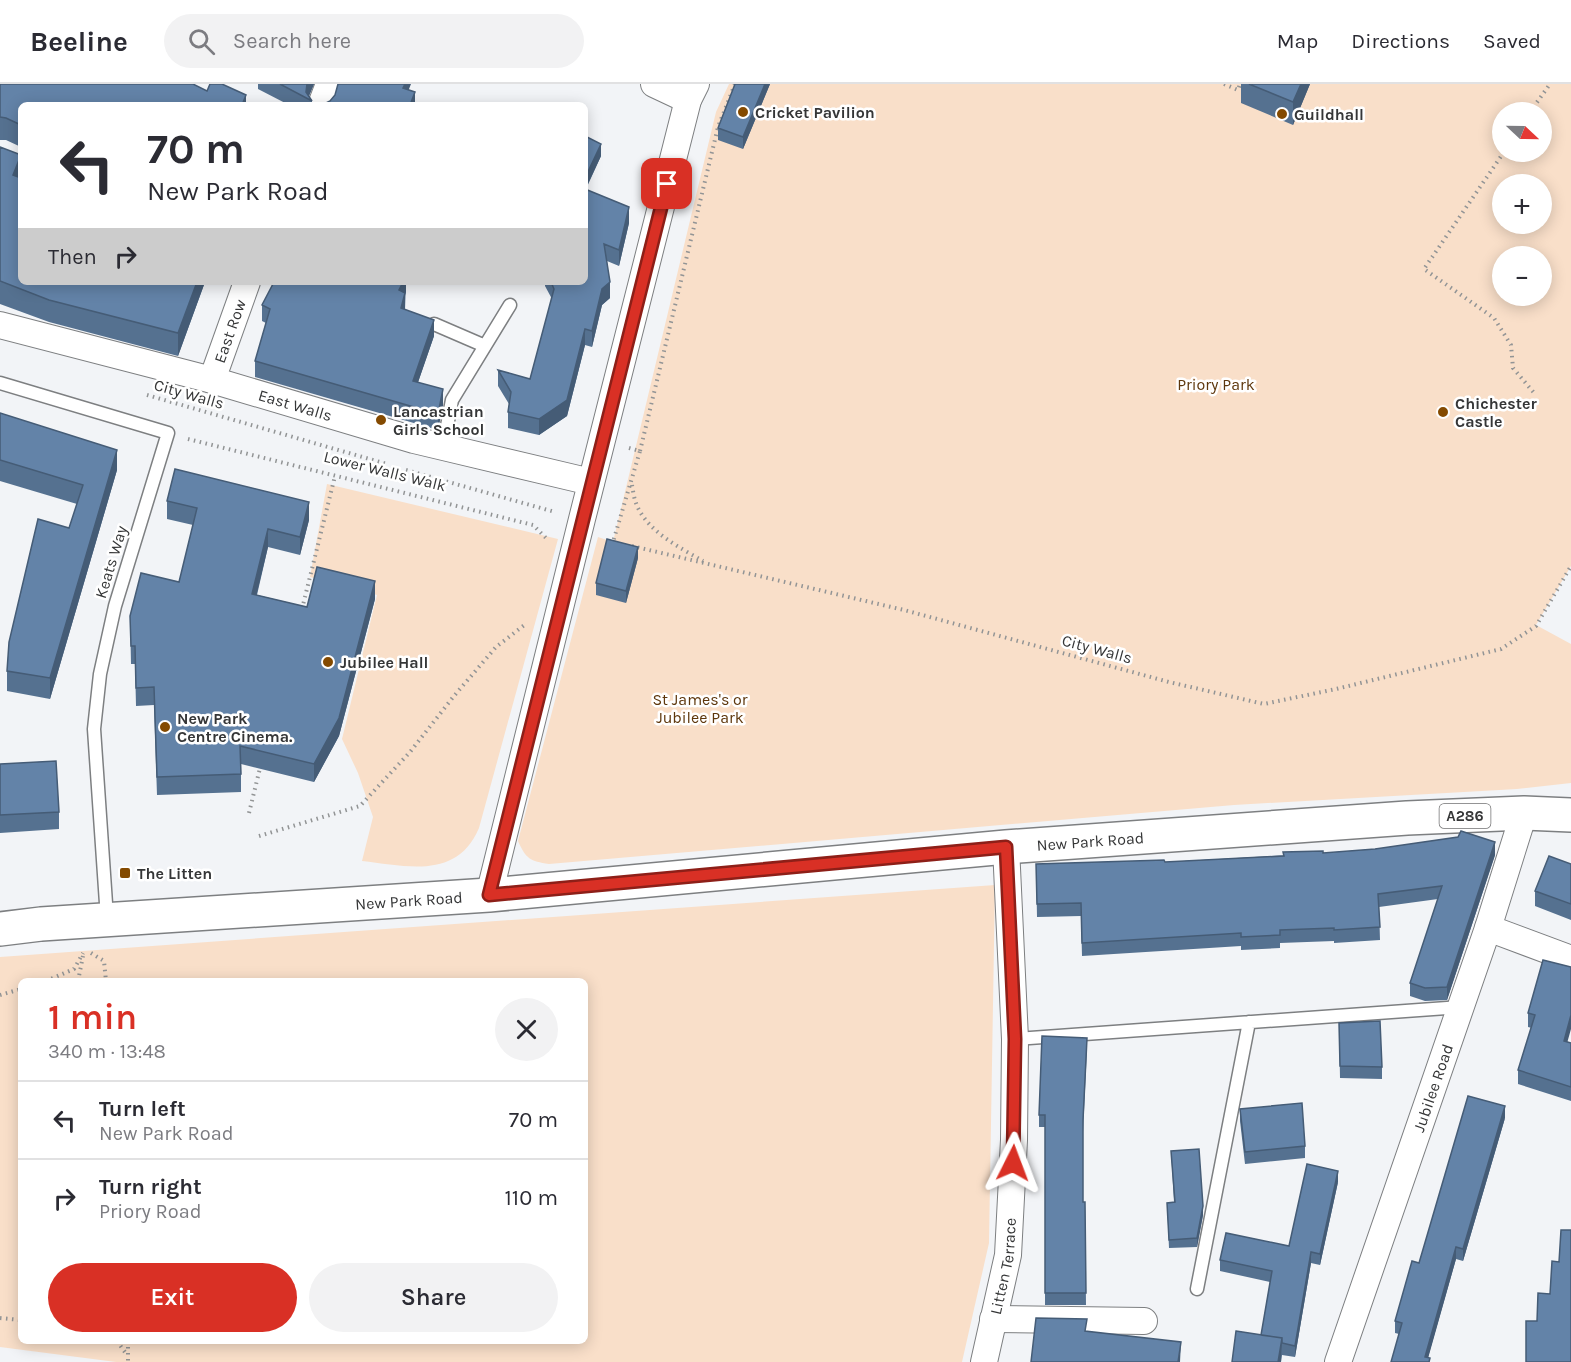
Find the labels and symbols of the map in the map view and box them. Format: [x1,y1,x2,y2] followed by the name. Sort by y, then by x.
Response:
[1492,102,1552,162] north arrow
[755,103,875,122] place label: Cricket Pavilion
[736,105,750,119] marker: Cricket Pavilion
[1294,105,1364,124] place label: Guildhall
[1275,107,1289,121] marker: Guildhall
[641,158,692,209] pin
[209,296,250,365] street label: East Row
[152,375,226,413] street label: City Walls
[1177,375,1255,394] park label: Priory Park
[256,385,335,425] street label: East Walls
[1455,394,1538,431] place label: Chichester Castle
[393,402,484,439] place label: Lancastrian Girls School
[1436,405,1450,419] marker: Chichester Castle
[374,413,388,427] marker: Lancastrian Girls School
[322,447,448,495] street label: Lower Walls Walk
[91,523,131,601] street label: Keats Way
[1060,631,1134,667] street label: City Walls
[340,653,428,672] place label: Jubilee Hall
[321,655,335,669] marker: Jubilee Hall
[652,690,748,727] park label: St James's or Jubilee Park
[177,709,293,746] place label: New Park Centre Cinema.
[158,720,172,734] marker: New Park Centre Cinema.
[1440,804,1490,828] road number: A286
[1036,828,1145,854] street label: New Park Road
[137,864,212,883] place label: The Litten
[118,866,132,880] marker: The Litten
[355,887,463,913] street label: New Park Road
[1409,1041,1457,1135] street label: Jubilee Road
[981,1131,1045,1195] position arrow
[985,1217,1019,1316] street label: Litten Terrace

